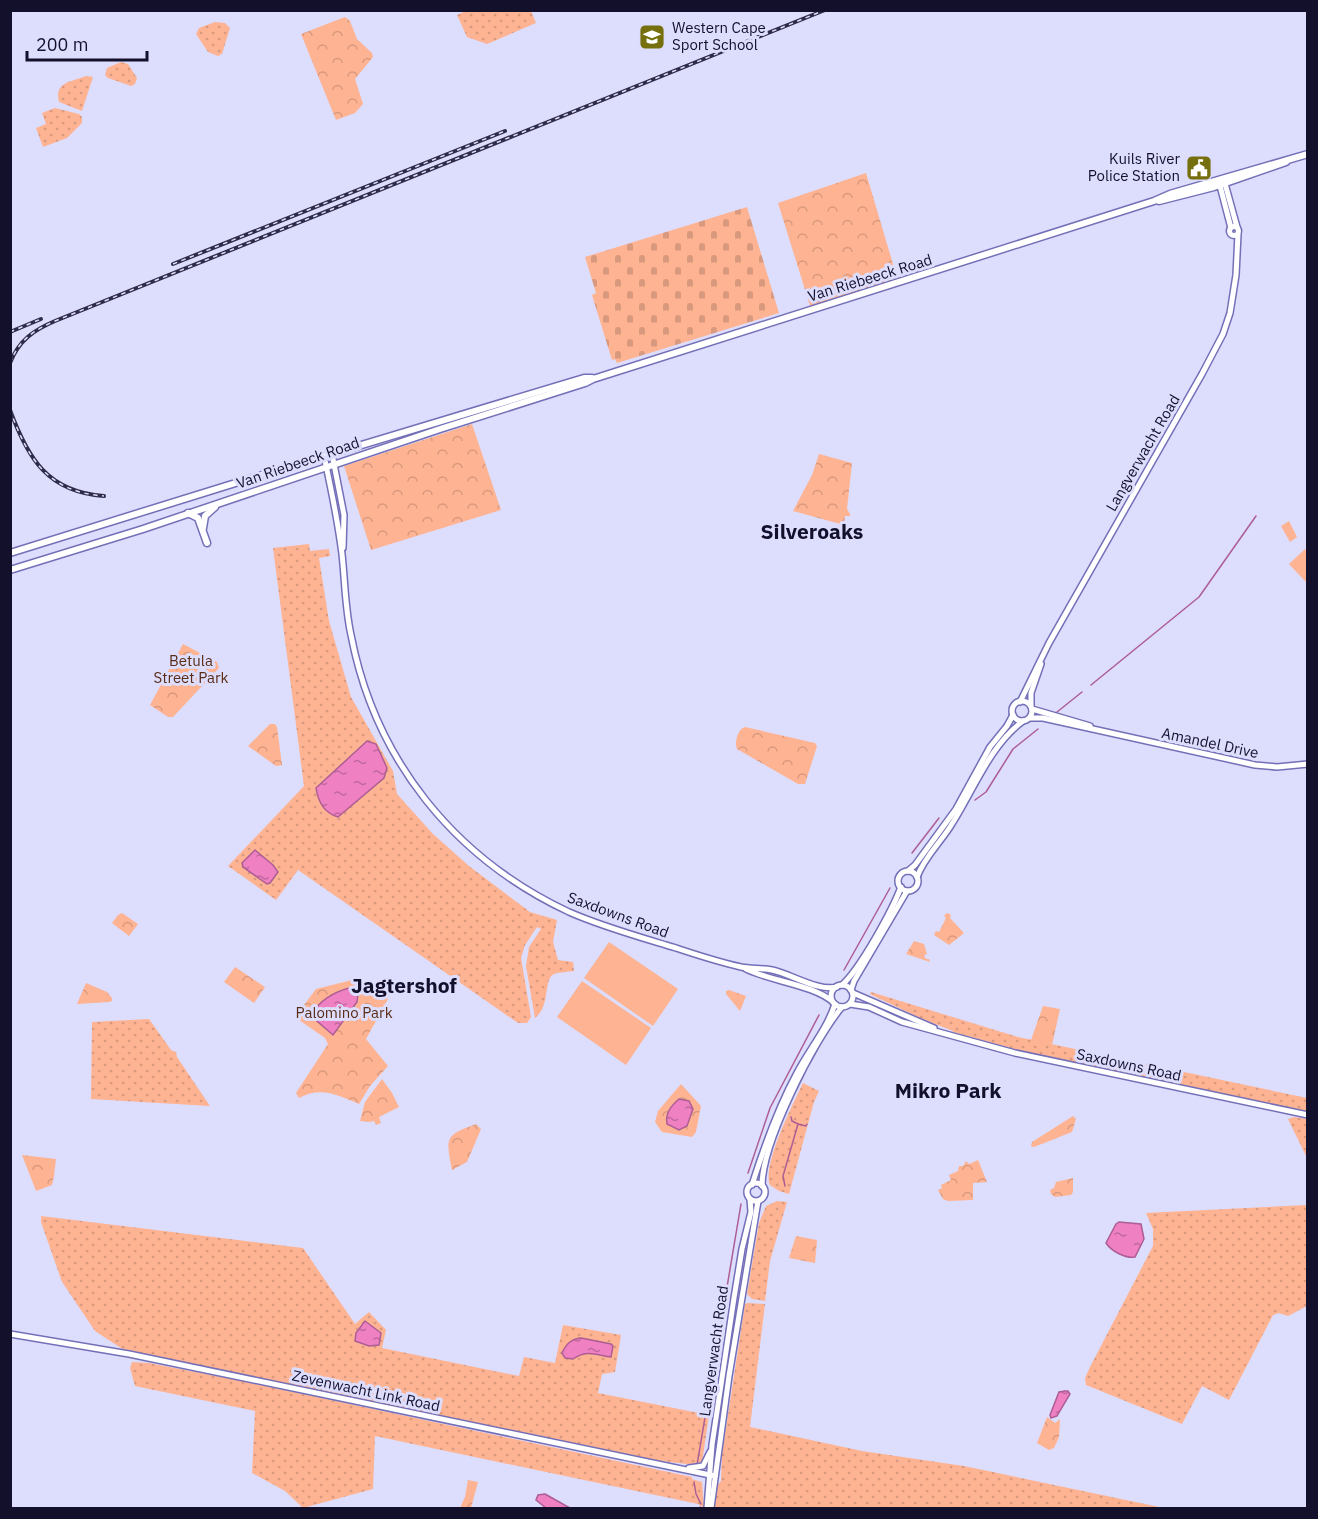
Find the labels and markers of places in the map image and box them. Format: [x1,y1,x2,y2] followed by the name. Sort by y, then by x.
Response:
[672,18,766,54] place label: Western Cape Sport School
[637,22,667,52] school or university icon: Western Cape Sport School
[1088,149,1180,185] place label: Kuils River Police Station
[1184,153,1214,183] public building icon: Kuils River Police Station

